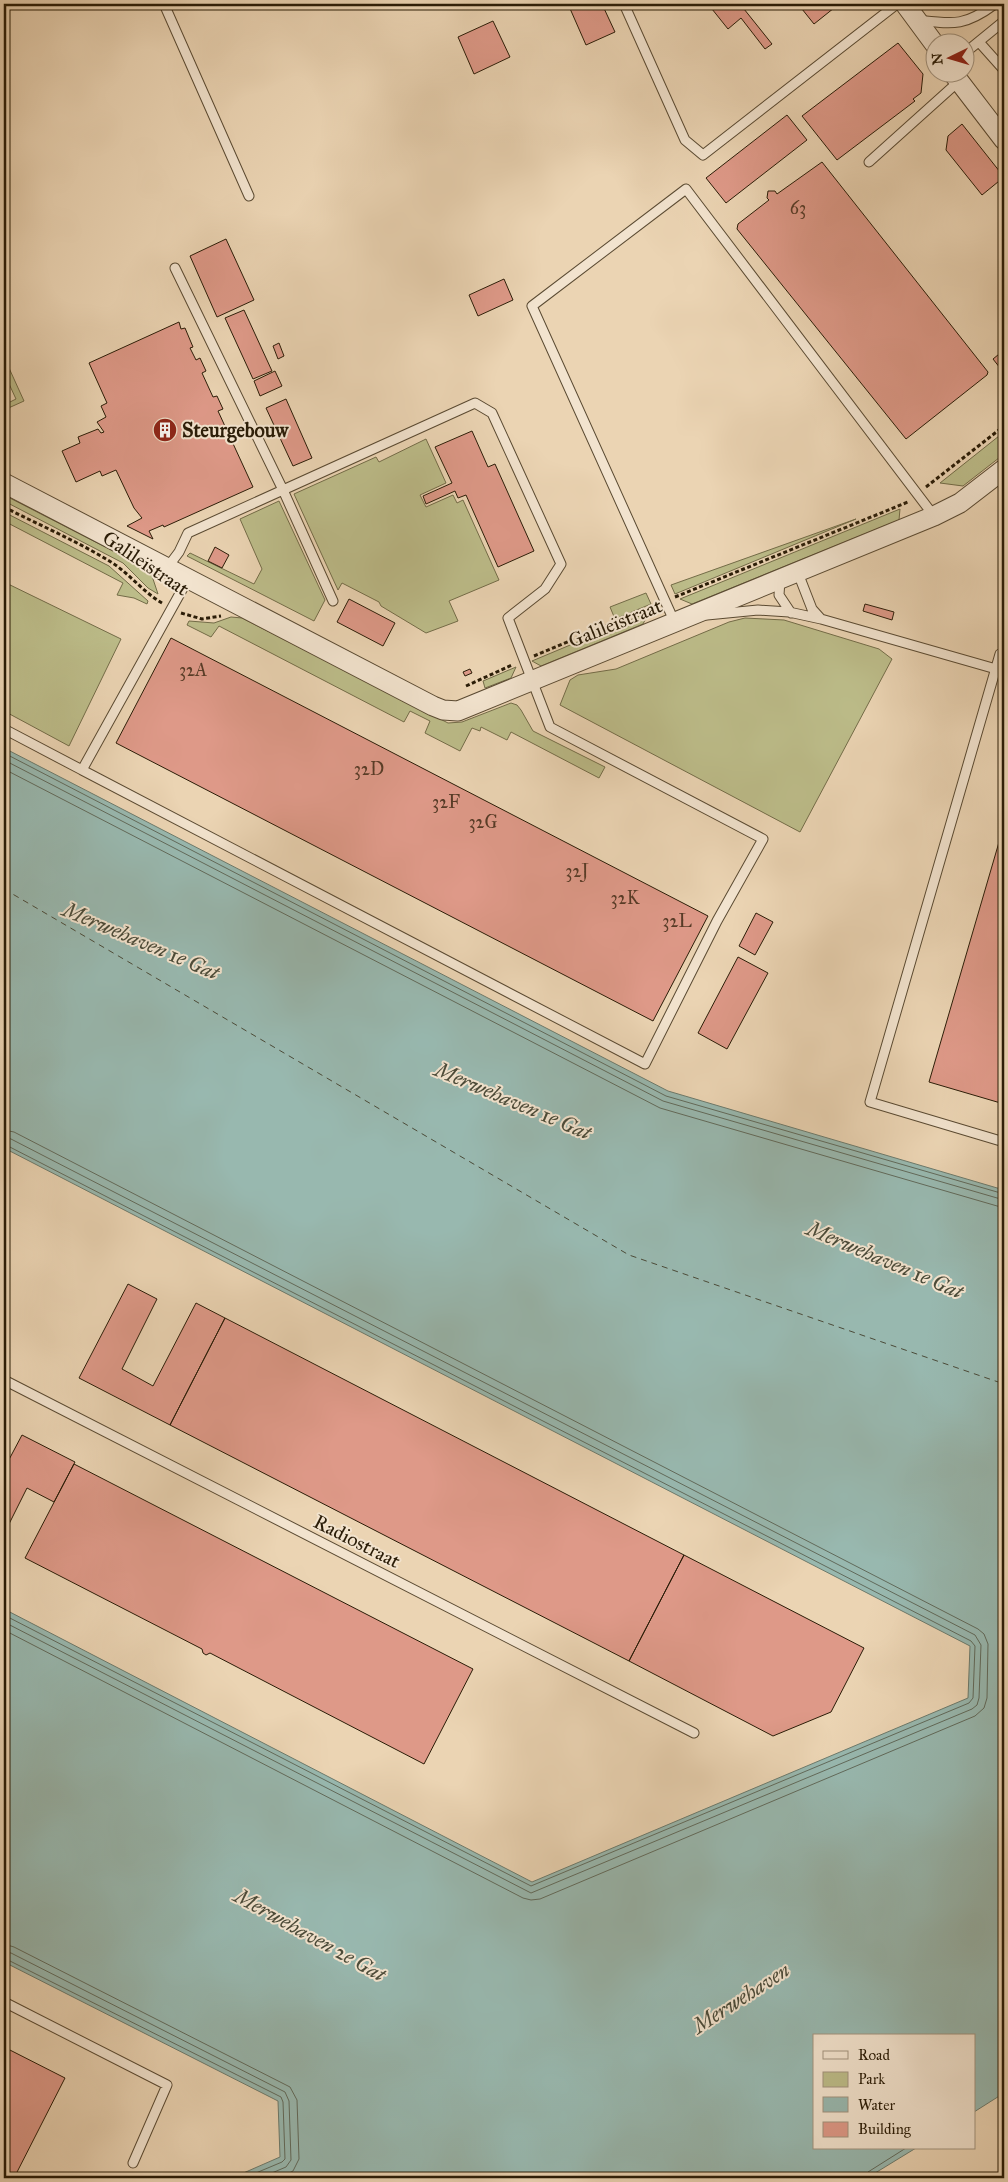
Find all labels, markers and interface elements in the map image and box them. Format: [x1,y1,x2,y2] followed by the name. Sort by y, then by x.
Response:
[926,32,976,82] north arrow
[929,52,947,66] text: N
[790,197,806,219] house number: 63
[152,417,178,443] building icon: Steurgebouw
[182,418,289,443] place label: Steurgebouw
[98,525,194,601] street label: Galileïstraat
[565,593,665,653] street label: Galileïstraat
[179,659,207,681] house number: 32A
[354,758,384,780] house number: 32D
[432,791,460,813] house number: 32F
[468,811,498,833] house number: 32G
[565,860,589,883] house number: 32J
[611,887,641,909] house number: 32K
[57,896,224,986] water label: Merwehaven 1e Gat
[662,910,692,932] house number: 32L
[429,1056,596,1146] water label: Merwehaven 1e Gat
[801,1215,968,1305] water label: Merwehaven 1e Gat
[310,1509,404,1573] street label: Radiostraat
[228,1882,391,1988] water label: Merwehaven 2e Gat
[686,1957,795,2040] water label: Merwehaven
[813,2034,976,2150] legend
[858,2046,890,2064] text: Road
[858,2070,885,2088] text: Park
[858,2096,895,2114] text: Water
[858,2120,912,2138] text: Building

